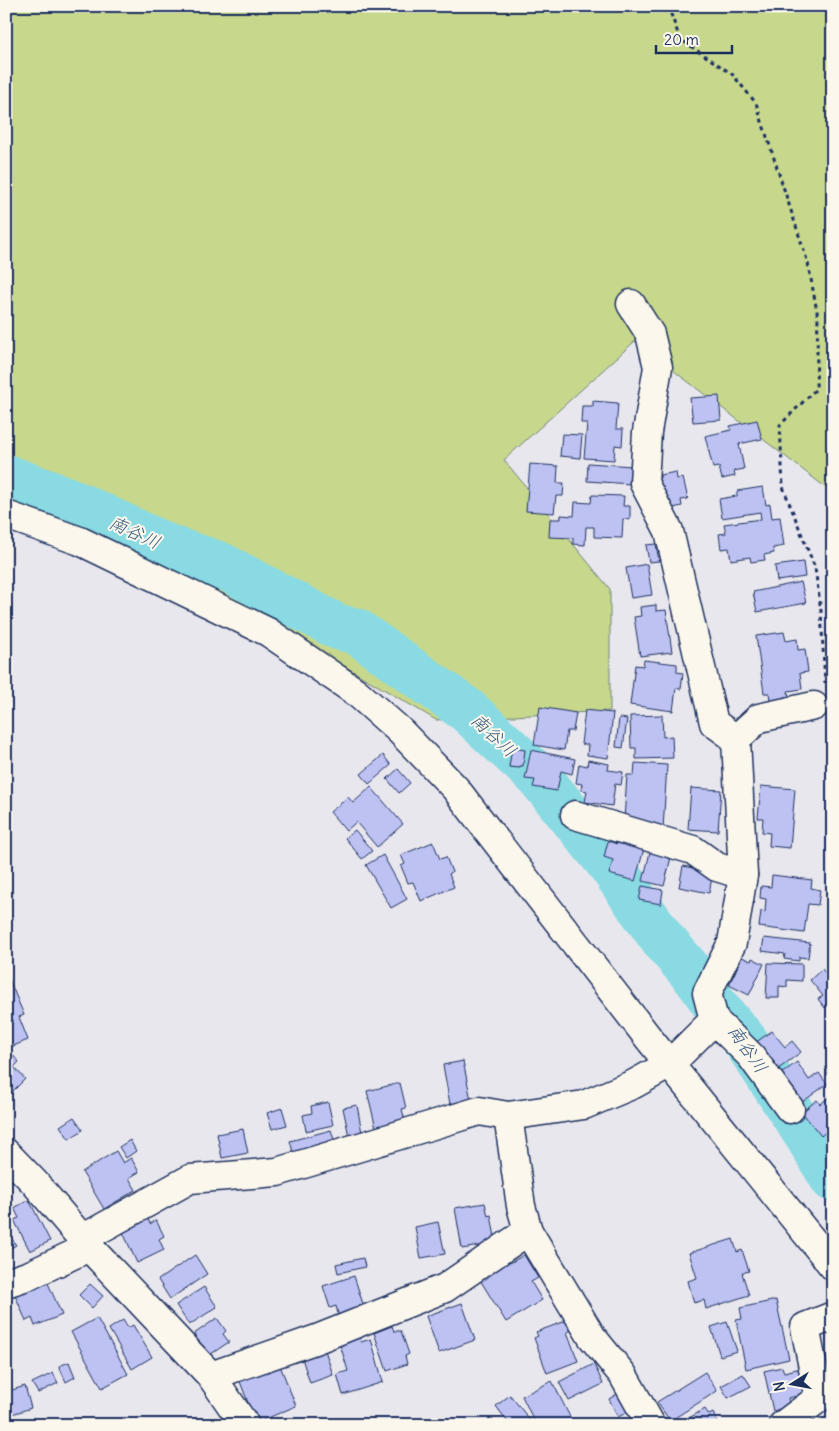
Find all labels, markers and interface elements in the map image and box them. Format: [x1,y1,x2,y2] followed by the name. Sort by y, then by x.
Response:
[656,22,733,54] scale bar
[664,30,699,49] text: 20 m
[106,510,164,554] water label: 南谷川
[466,708,522,762] water label: 南谷川
[723,1020,773,1078] water label: 南谷川
[766,1358,816,1408] north arrow
[769,1380,789,1393] text: N

